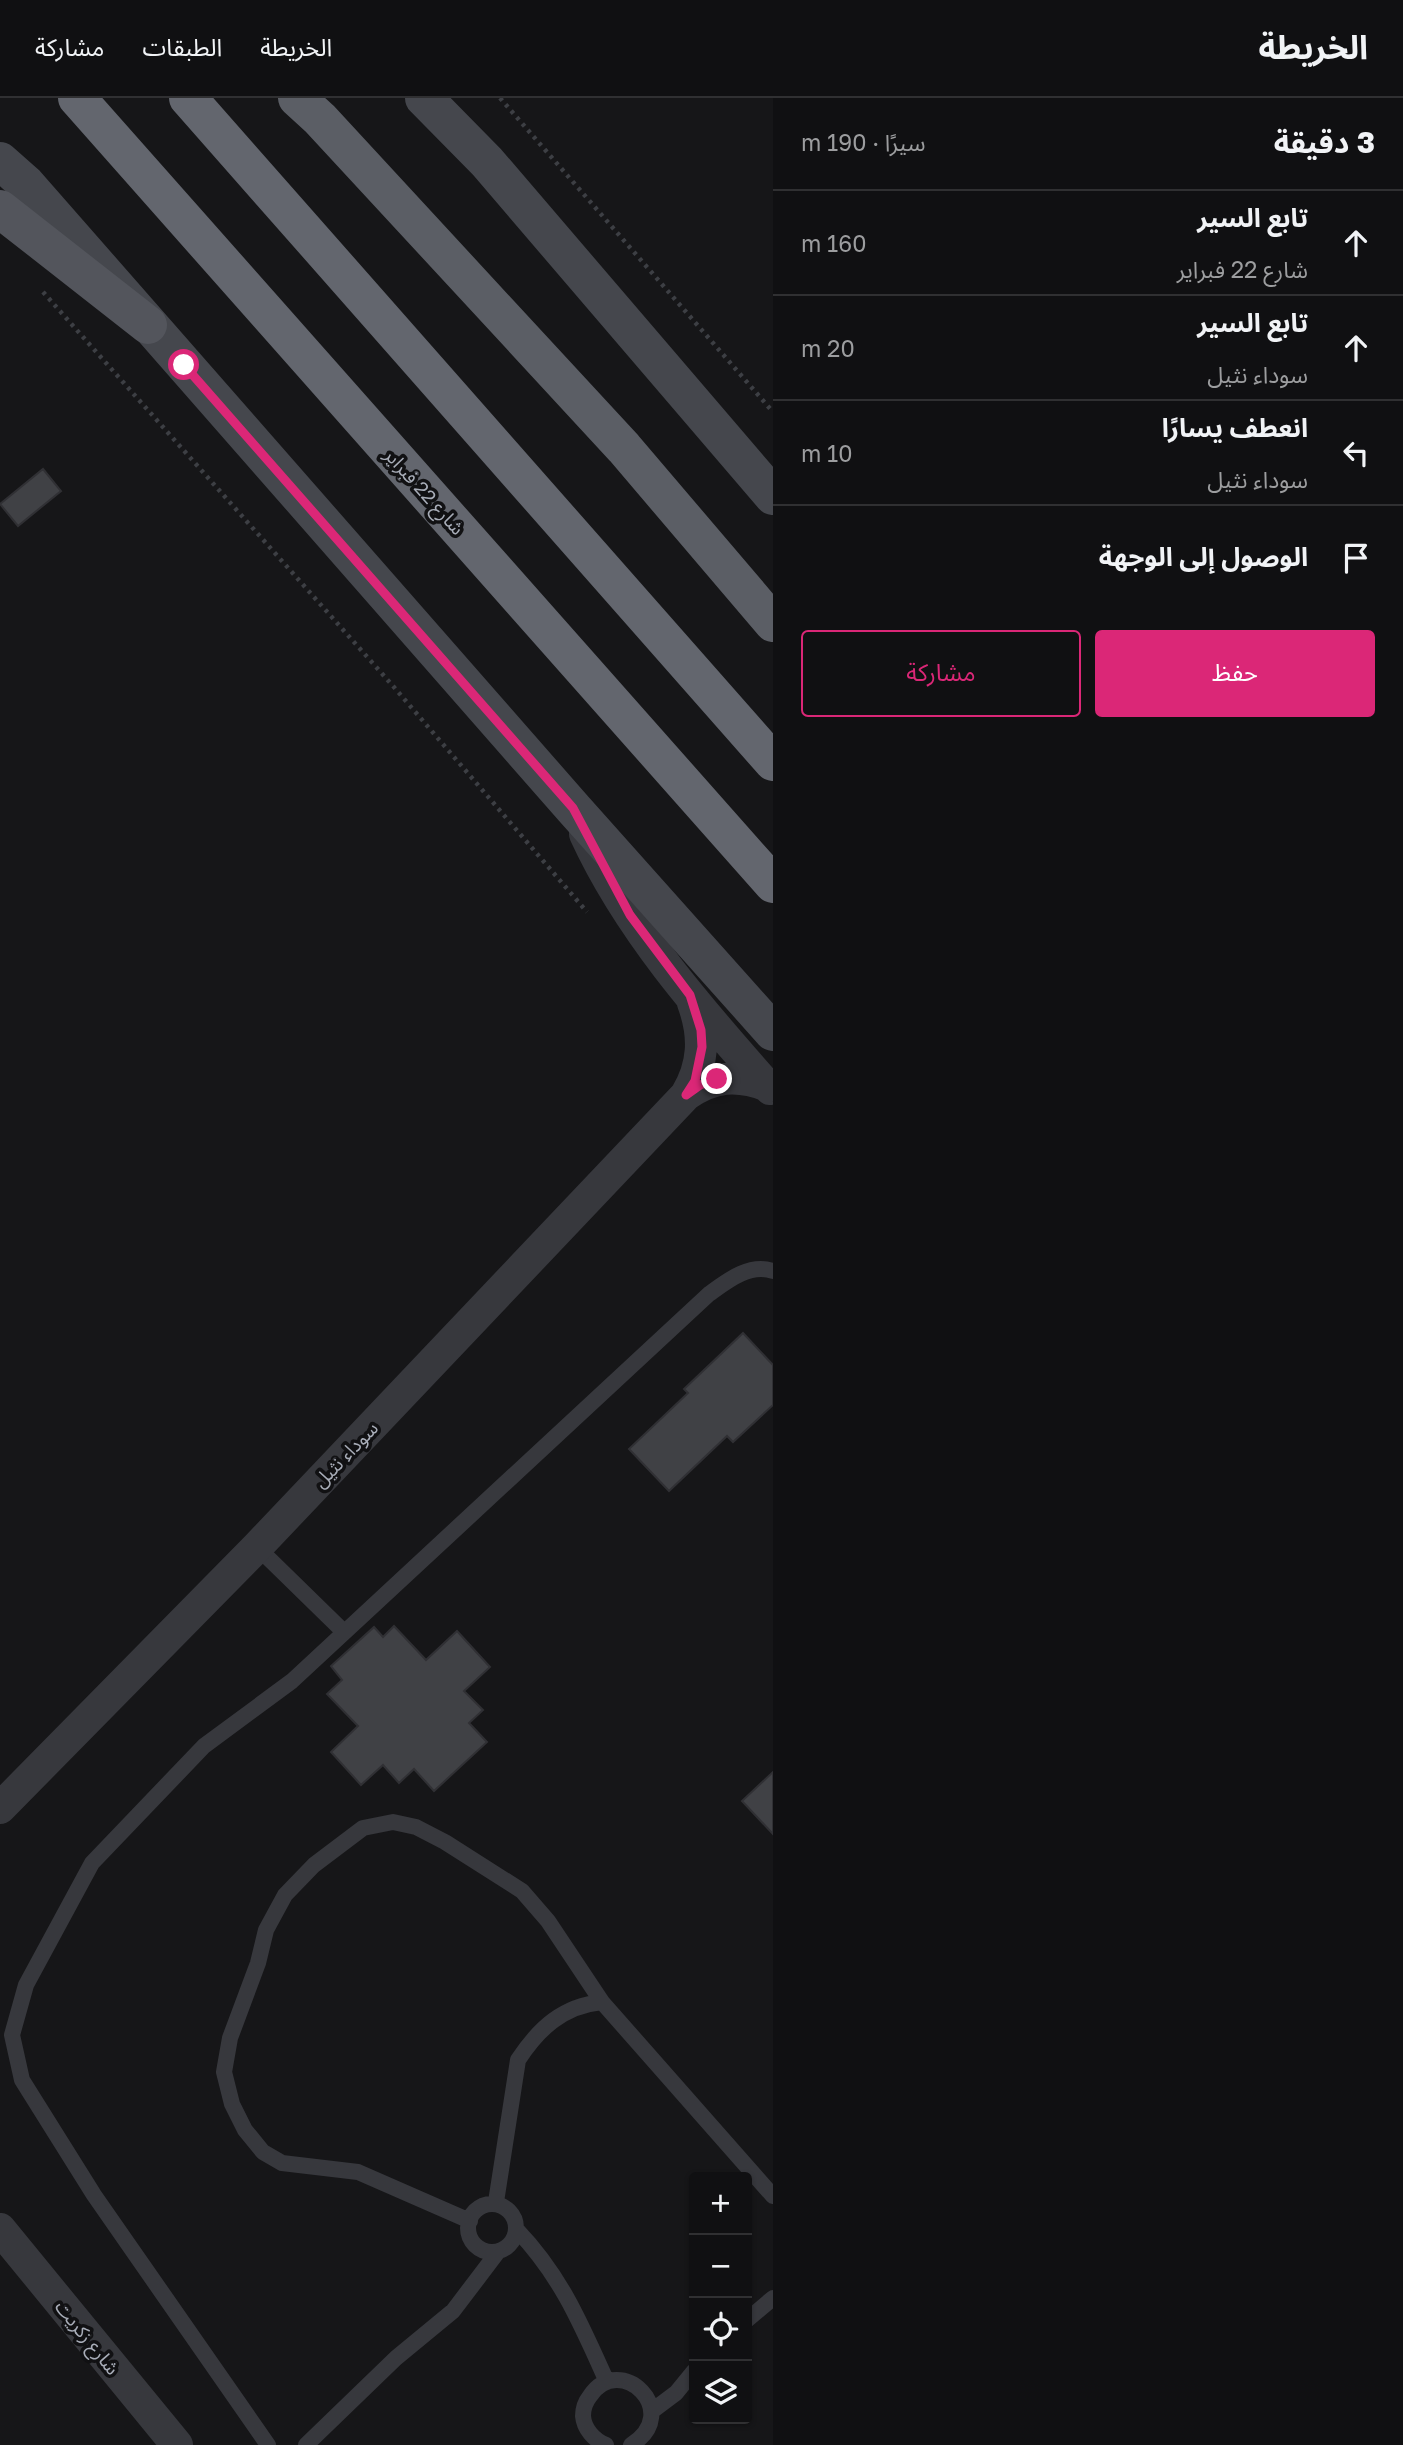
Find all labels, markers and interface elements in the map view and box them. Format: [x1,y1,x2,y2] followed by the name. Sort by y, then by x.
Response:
[1258,27,1368,66] text: الخريطة
[35,32,104,61] text: مشاركة
[142,32,222,61] text: الطبقات
[260,32,332,61] text: الخريطة
[1274,124,1375,160] text: 3 دقيقة
[801,128,925,156] text: سيرًا · 190 m
[1197,202,1308,233] text: تابع السير
[1337,224,1375,262] icon: ahead
[801,229,866,257] text: 160 m
[1177,255,1308,283] text: شارع 22 فبراير
[1197,307,1308,338] text: تابع السير
[1337,329,1375,367] icon: ahead
[801,334,855,362] text: 20 m
[168,349,199,380] route start
[1207,360,1308,388] text: سوداء نثيل
[1162,412,1308,443] text: انعطف يسارًا
[1337,434,1375,472] icon: left
[801,439,853,467] text: 10 m
[377,442,470,541] street label: شارع 22 فبراير
[1207,465,1308,493] text: سوداء نثيل
[1337,539,1375,577] icon: arrive
[1099,541,1308,572] text: الوصول إلى الوجهة
[801,630,1081,717] button: مشاركة
[1095,630,1375,717] button: حفظ
[701,1063,732,1094] route end
[308,1416,383,1493] street label: سوداء نثيل
[689,2172,752,2424] map controls
[689,2172,752,2235] button: +
[689,2235,752,2298] button: −
[49,2295,125,2381] street label: شارع زكريت
[689,2298,752,2361] button: locate
[689,2361,752,2424] button: layers

